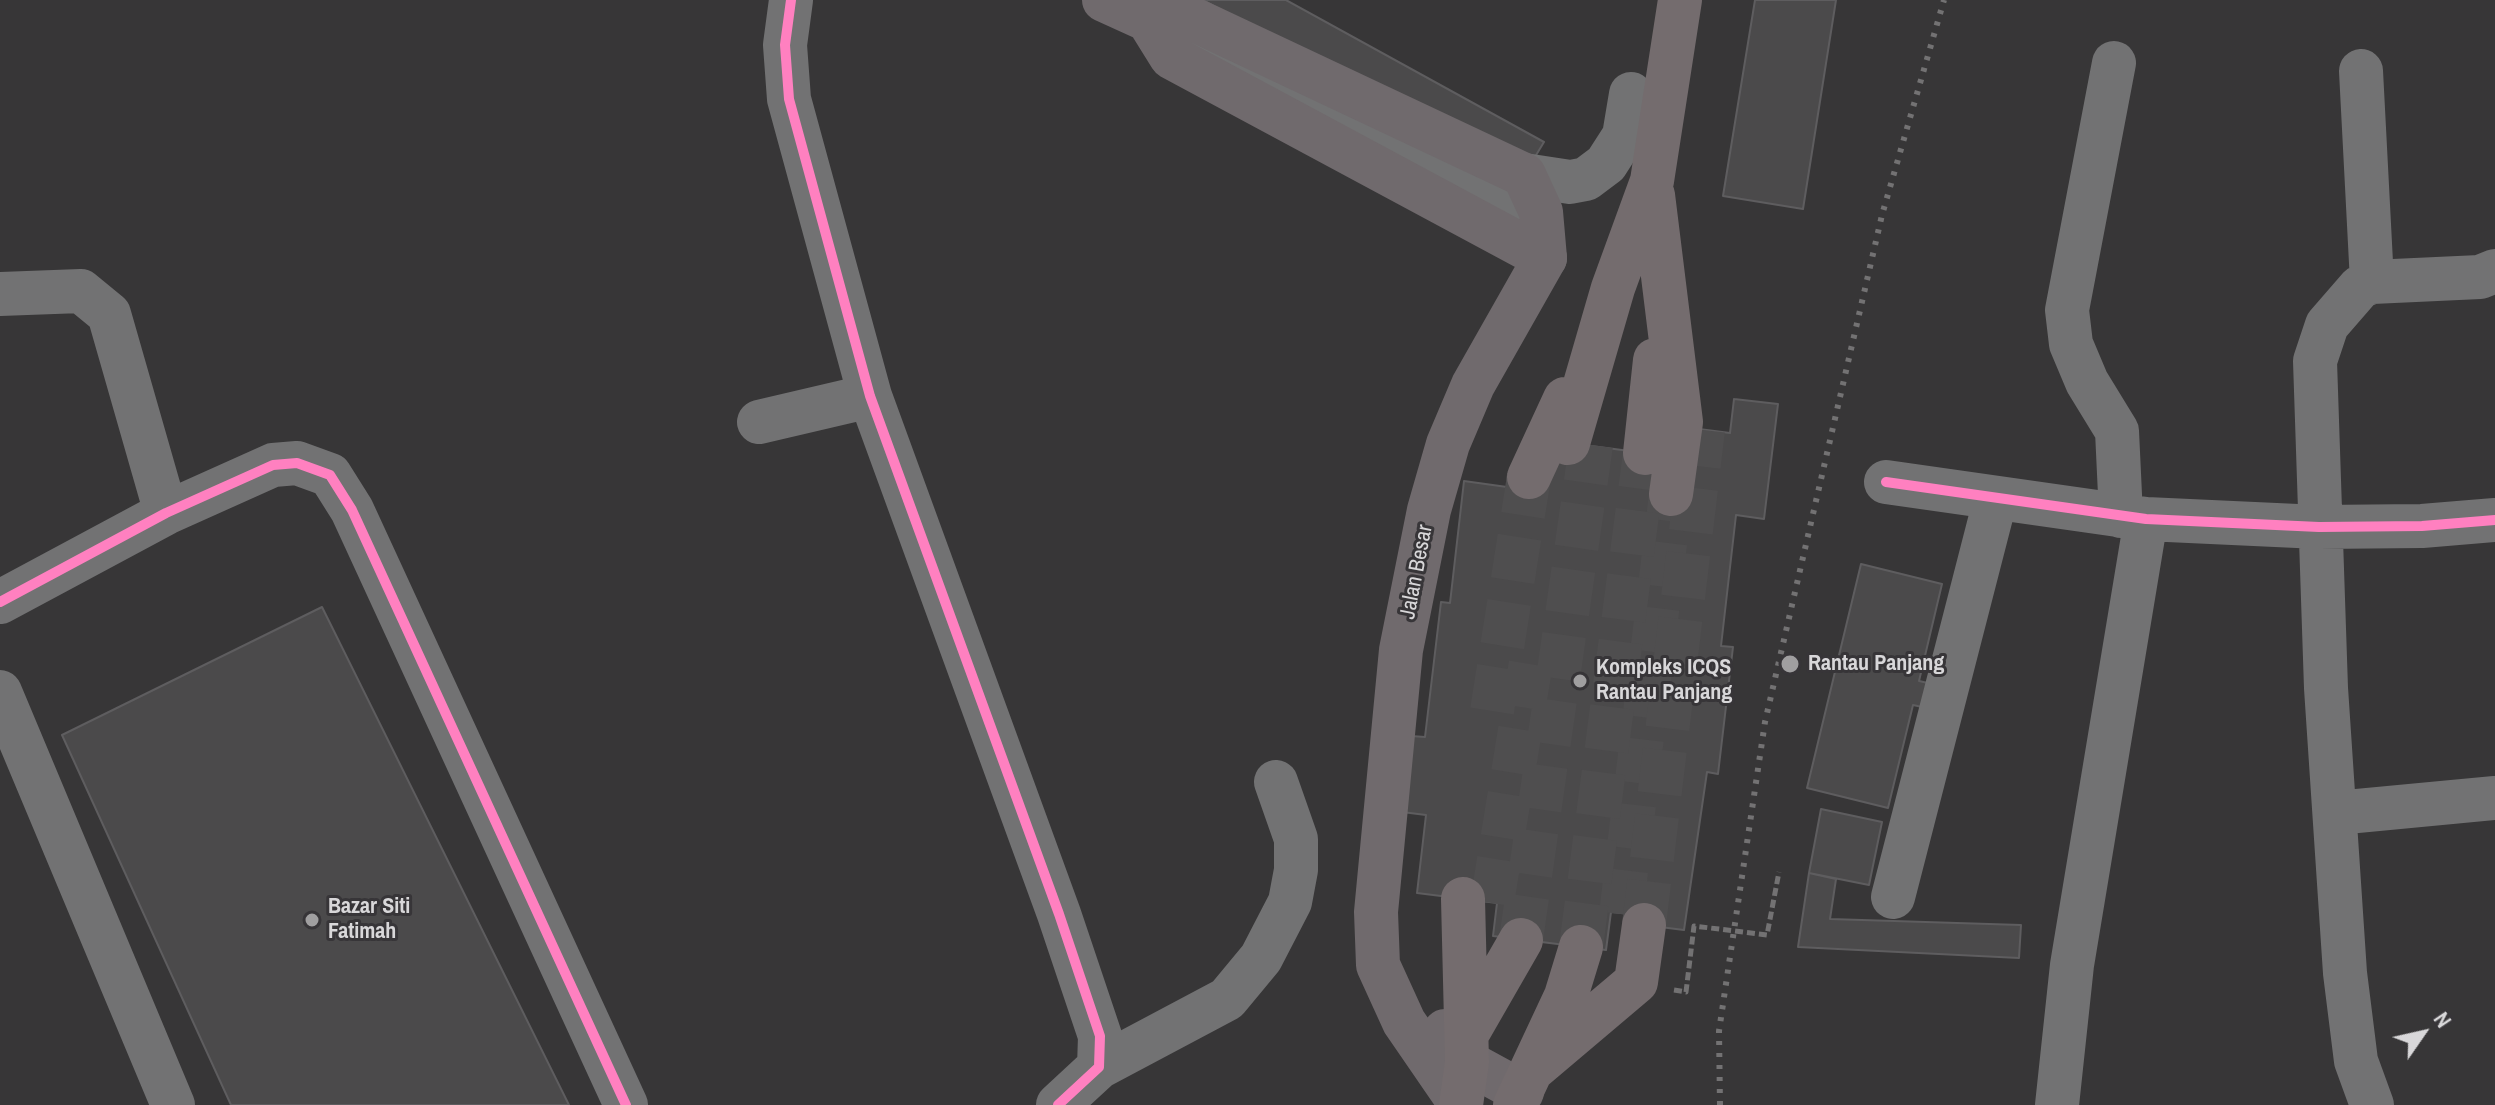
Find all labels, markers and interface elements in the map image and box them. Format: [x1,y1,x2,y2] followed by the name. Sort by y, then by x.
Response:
[1395,523,1439,621] street label: Jalan Besar
[1808,651,1944,677] place label: Rantau Panjang
[1779,653,1801,675] marker: Rantau Panjang
[1596,655,1732,706] place label: Kompleks ICQS Rantau Panjang
[1571,672,1589,690] marker: Kompleks ICQS Rantau Panjang
[328,894,410,946] place label: Bazar Siti Fatimah
[303,911,321,929] marker: Bazar Siti Fatimah
[2383,993,2463,1073] north arrow
[2427,1006,2459,1033] text: N

